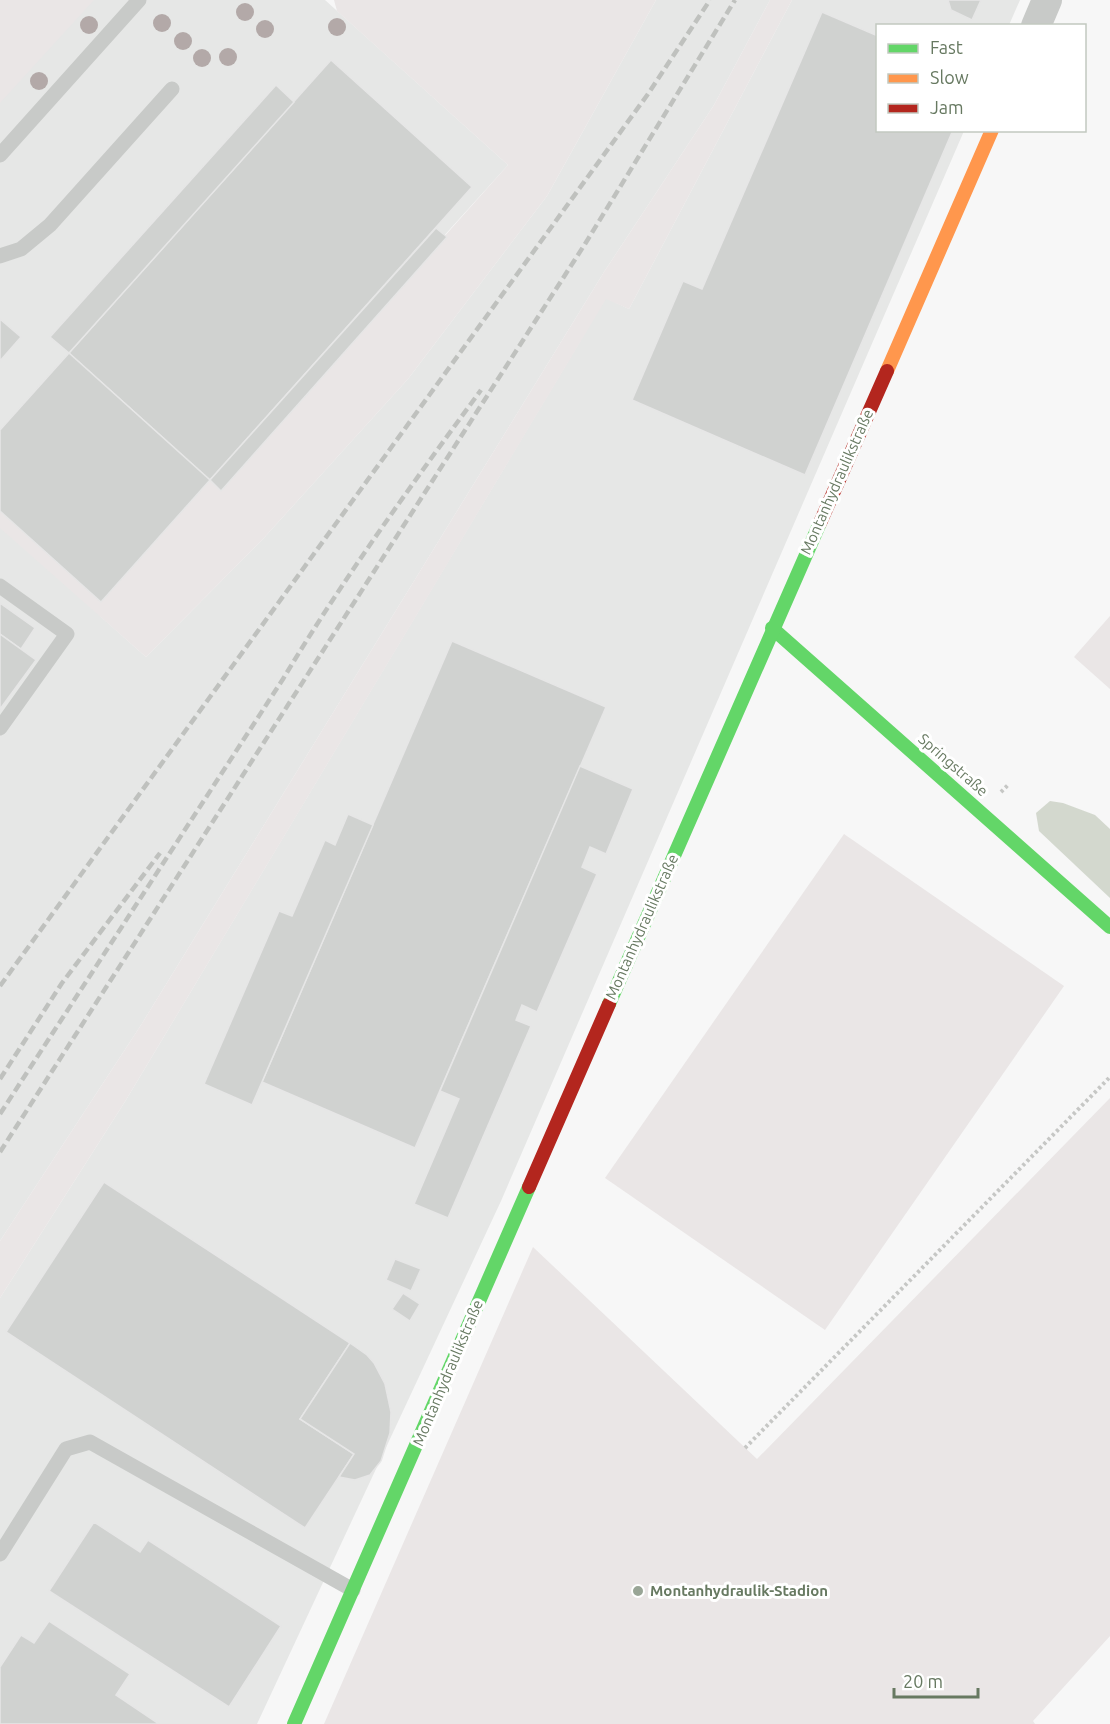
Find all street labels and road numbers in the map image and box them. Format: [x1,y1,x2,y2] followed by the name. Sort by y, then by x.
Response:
[797,407,876,557] street label: Montanhydraulikstraße
[915,730,991,799] street label: Springstraße
[602,852,681,1002] street label: Montanhydraulikstraße
[409,1297,486,1448] street label: Montanhydraulikstraße

